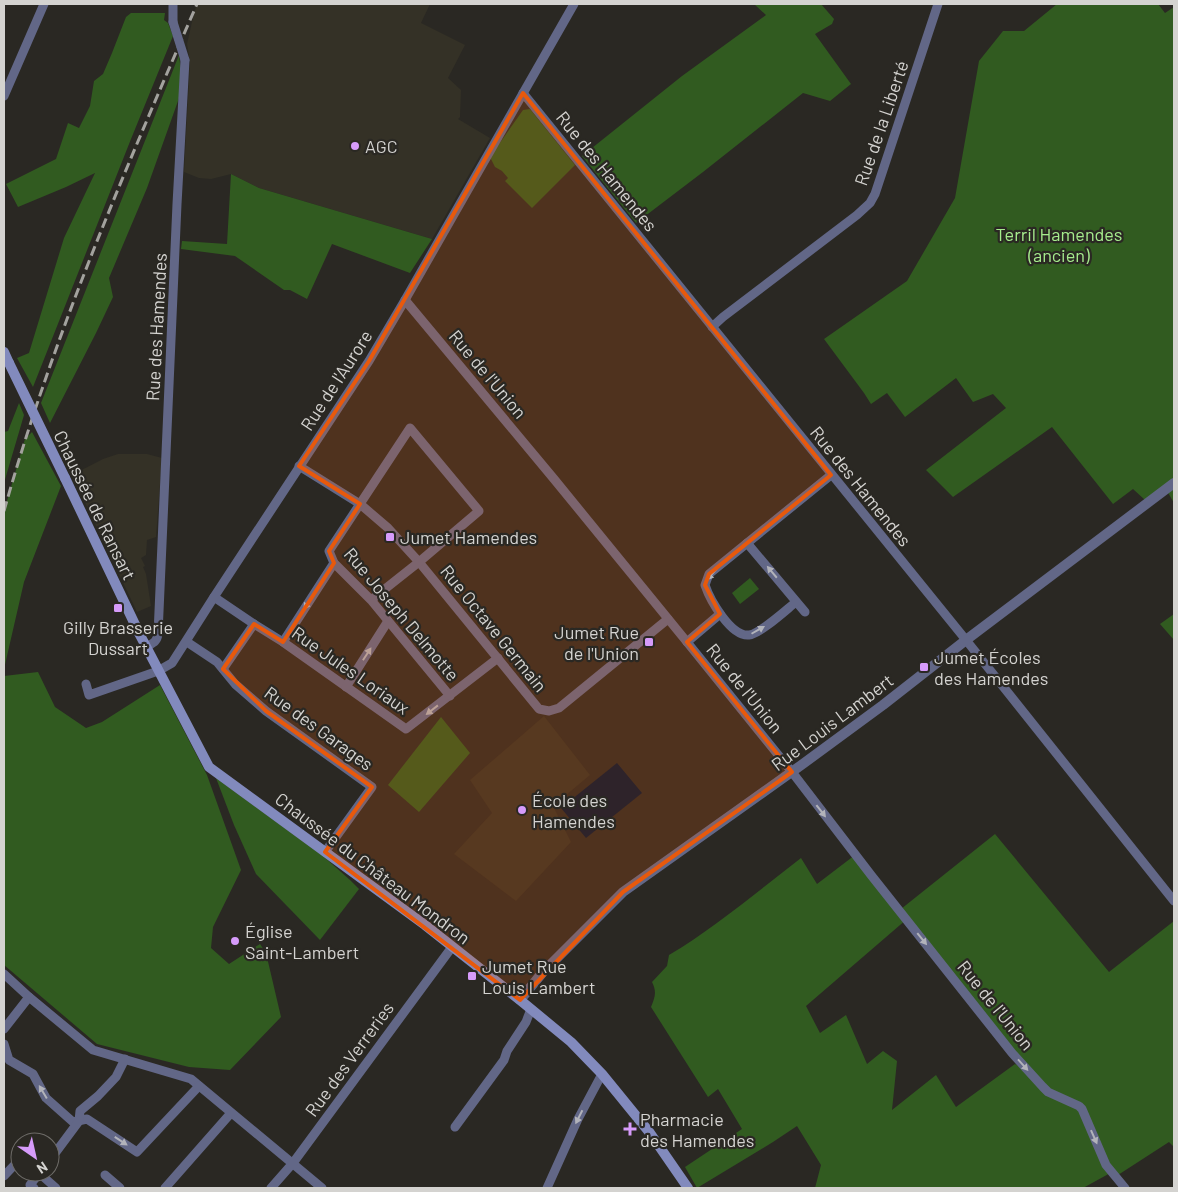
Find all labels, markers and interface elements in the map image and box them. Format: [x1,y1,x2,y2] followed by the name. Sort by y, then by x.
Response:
[849,58,913,188] street label: Rue de la Liberté
[552,106,662,236] street label: Rue des Hamendes
[365,135,398,157] place label: AGC
[349,140,361,152] marker: AGC
[996,223,1122,266] park label: Terril Hamendes (ancien)
[141,252,171,402] street label: Rue des Hamendes
[445,325,531,423] street label: Rue de l'Union
[295,326,377,434] street label: Rue de l'Aurore
[806,421,916,551] street label: Rue des Hamendes
[49,427,141,583] street label: Chaussée de Ransart
[400,526,537,548] place label: Jumet Hamendes
[384,531,396,543] marker: Jumet Hamendes
[340,543,464,685] street label: Rue Joseph Delmotte
[436,560,552,696] street label: Rue Octave Germain
[766,566,777,579] one-way arrow
[707,567,718,580] one-way arrow
[304,596,313,609] one-way arrow
[112,602,124,614] marker: Gilly Brasserie Dussart
[63,616,173,659] place label: Gilly Brasserie Dussart
[288,621,414,719] street label: Rue Jules Loriaux
[554,621,639,664] place label: Jumet Rue de l'Union
[751,626,766,634] one-way arrow
[643,636,655,648] marker: Jumet Rue de l'Union
[702,639,788,737] street label: Rue de l'Union
[934,646,1048,689] place label: Jumet Écoles des Hamendes
[362,647,371,661] one-way arrow
[918,661,930,673] marker: Jumet Écoles des Hamendes
[767,669,897,775] street label: Rue Louis Lambert
[260,681,378,775] street label: Rue des Garages
[426,704,439,715] one-way arrow
[271,787,475,949] street label: Chaussée du Château Mondron
[532,789,615,832] place label: École des Hamendes
[516,804,528,816] marker: École des Hamendes
[816,804,827,817] one-way arrow
[245,920,359,963] place label: Église Saint-Lambert
[917,932,928,945] one-way arrow
[229,935,241,947] marker: Église Saint-Lambert
[482,955,595,998] place label: Jumet Rue Louis Lambert
[953,956,1039,1054] street label: Rue de l'Union
[466,970,478,982] marker: Jumet Rue Louis Lambert
[300,997,398,1121] street label: Rue des Verreries
[1018,1059,1029,1072] one-way arrow
[38,1086,47,1099] one-way arrow
[640,1108,754,1151] place label: Pharmacie des Hamendes
[575,1110,583,1125] one-way arrow
[624,1123,636,1135] marker: Pharmacie des Hamendes
[1091,1130,1099,1144] one-way arrow
[10,1132,60,1182] north arrow
[114,1136,127,1146] one-way arrow
[34,1159,51,1178] text: N

